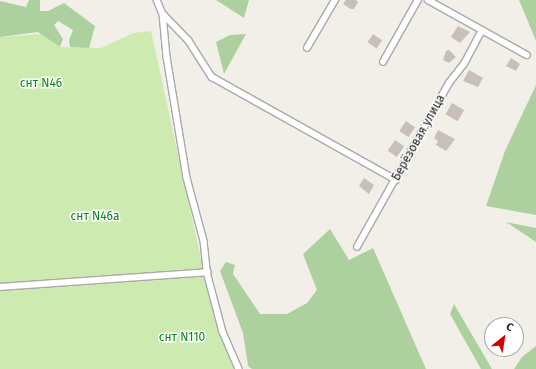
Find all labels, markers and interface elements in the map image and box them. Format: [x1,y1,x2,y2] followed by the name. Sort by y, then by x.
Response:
[20,77,62,91] park label: снт N46
[389,92,449,184] street label: Берёзовая улица
[71,210,119,224] park label: снт N46а
[484,317,524,357] north arrow
[504,320,516,334] text: С
[159,331,205,345] park label: снт N110

